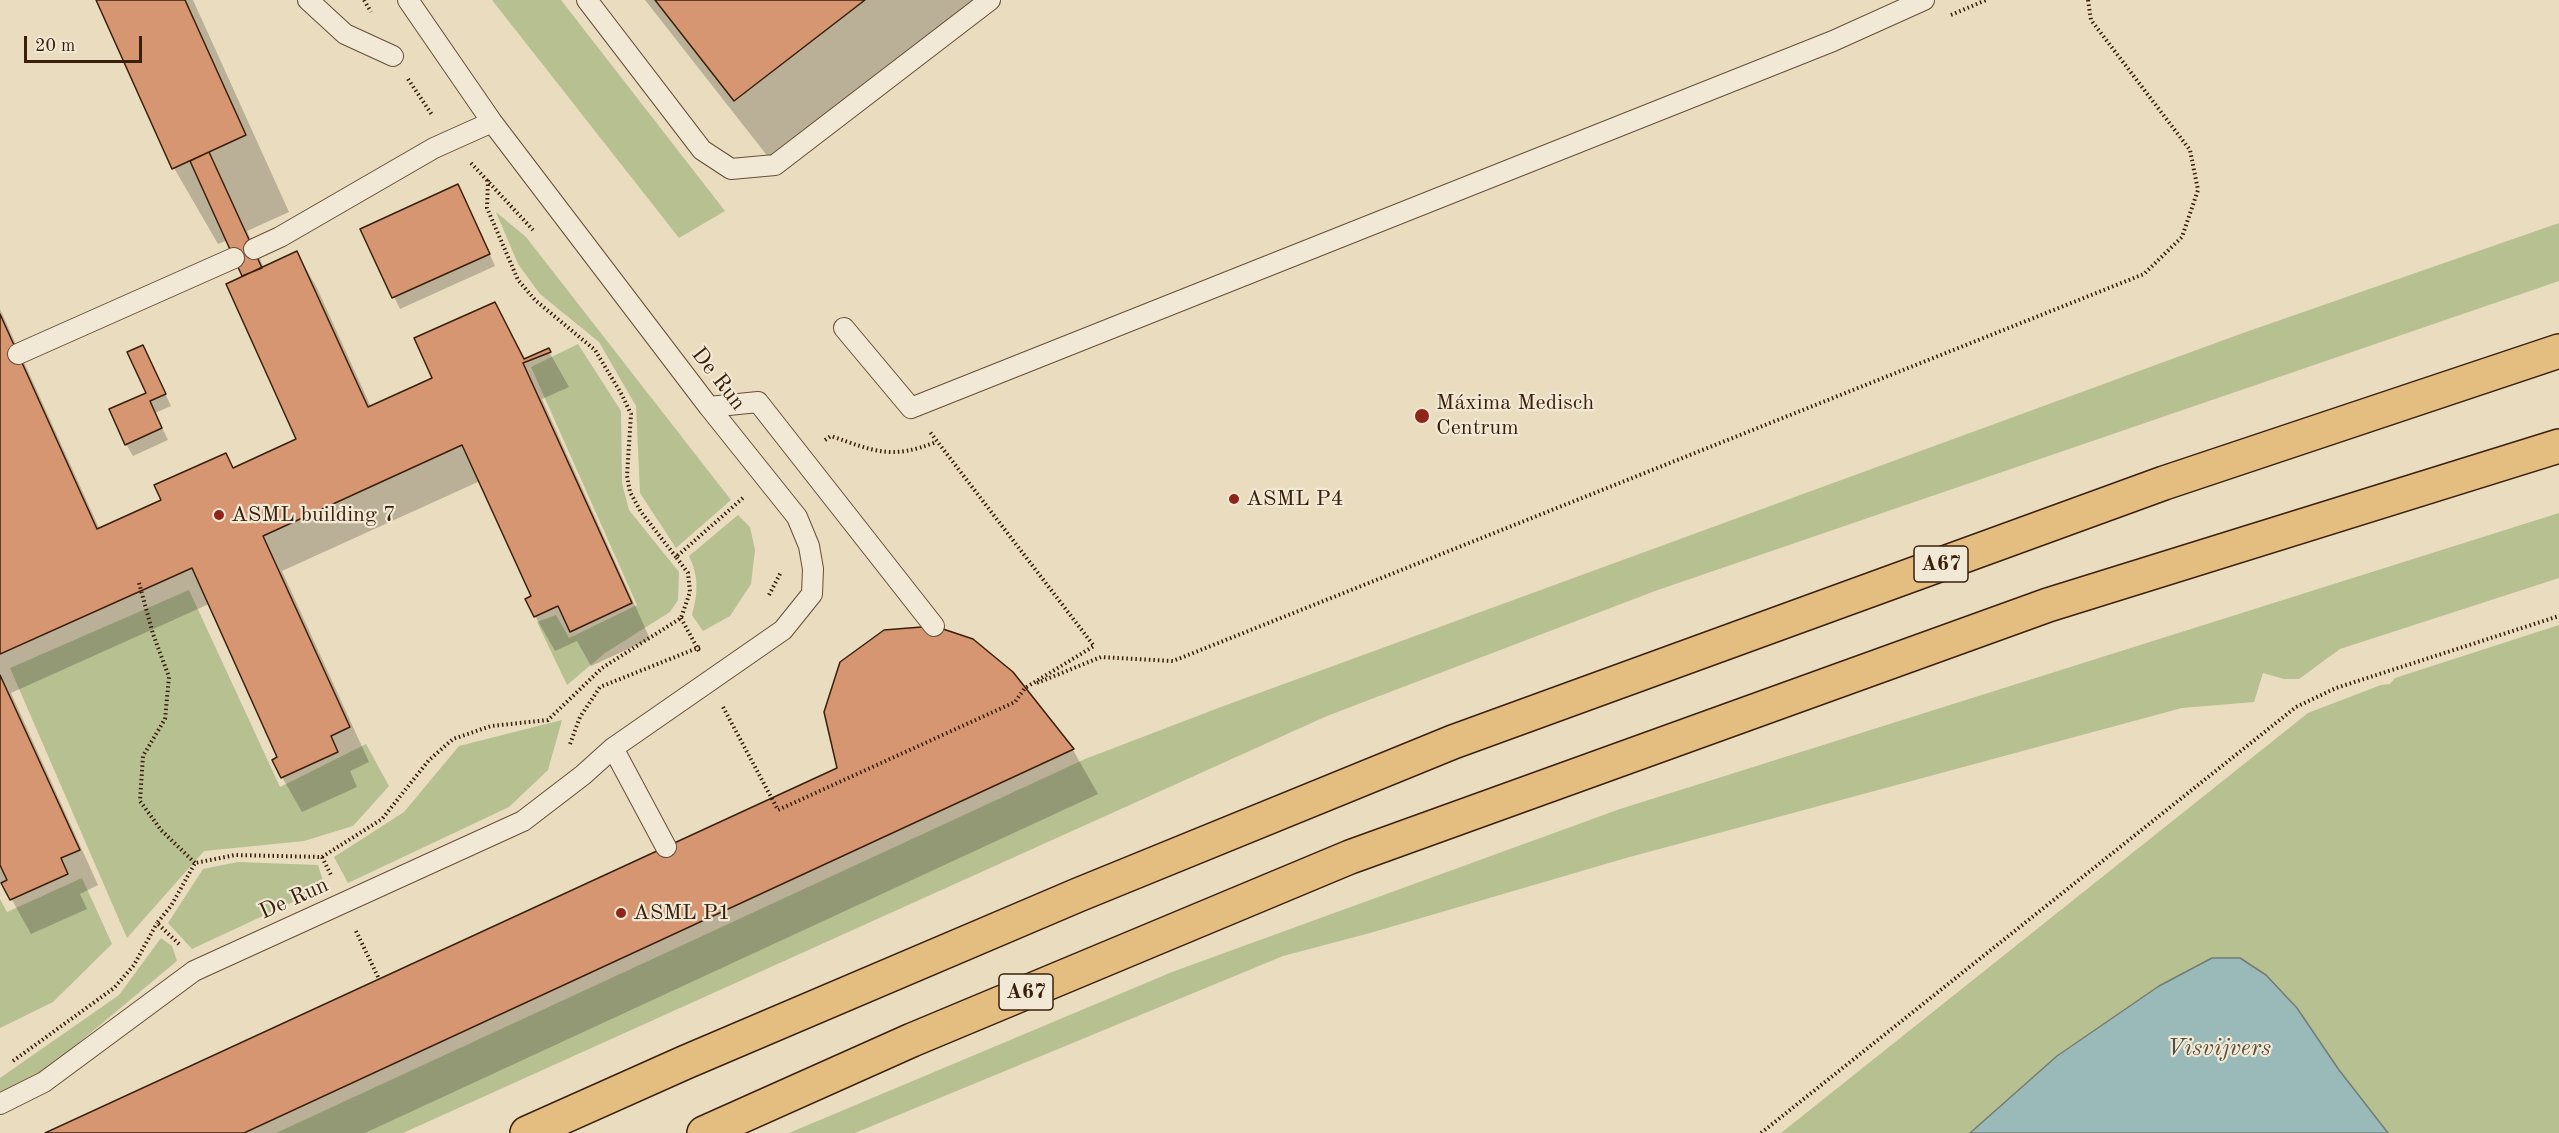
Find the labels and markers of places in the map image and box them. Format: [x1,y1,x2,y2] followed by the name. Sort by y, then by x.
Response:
[1436,390,1594,442] place label: Máxima Medisch Centrum
[1413,407,1431,425] marker: Máxima Medisch Centrum
[1246,486,1344,512] place label: ASML P4
[1227,492,1241,506] marker: ASML P4
[231,502,396,528] place label: ASML building 7
[212,508,226,522] marker: ASML building 7
[633,900,731,926] place label: ASML P1
[614,906,628,920] marker: ASML P1

